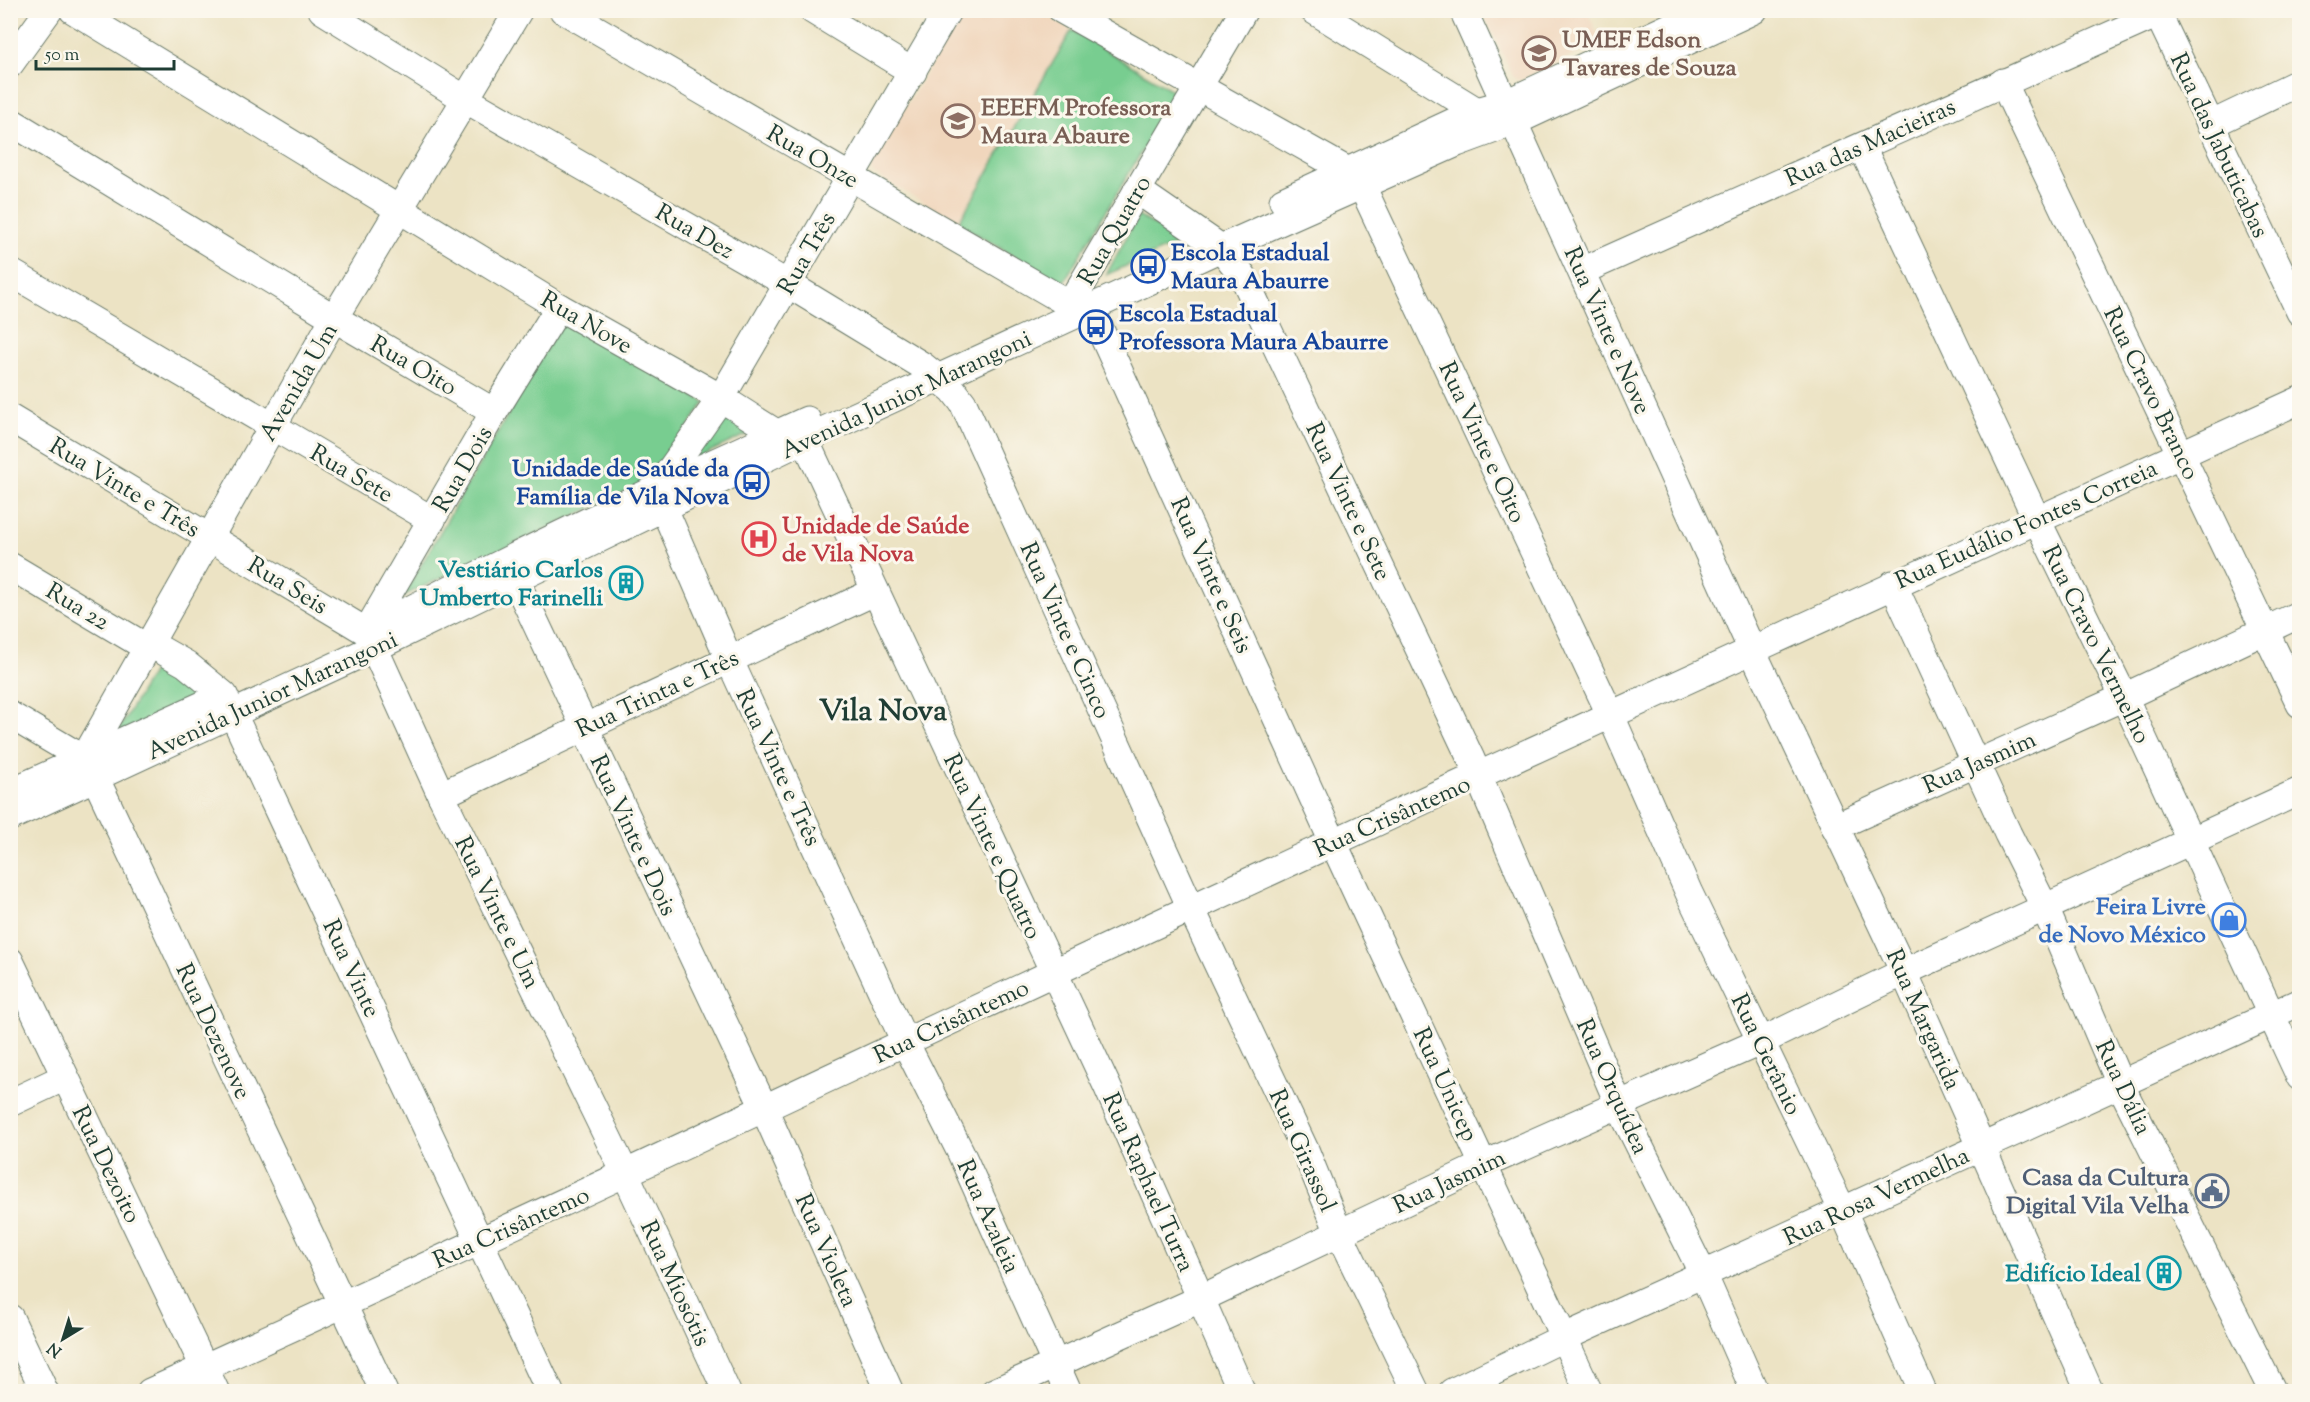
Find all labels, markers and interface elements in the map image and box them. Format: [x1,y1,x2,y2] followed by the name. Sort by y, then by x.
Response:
[1562,24,1737,86] place label: UMEF Edson Tavares de Souza
[36,33,174,71] scale bar
[1521,35,1557,71] school or university icon: UMEF Edson Tavares de Souza
[44,43,80,69] text: 50 m
[2160,48,2276,244] street label: Rua das Jabuticabas
[1780,91,1962,197] street label: Rua das Macieiras
[981,92,1172,154] place label: EEEFM Professora Maura Abaure
[940,103,976,139] school or university icon: EEEFM Professora Maura Abaure
[760,118,864,198] street label: Rua Onze
[1071,170,1161,292] street label: Rua Quatro
[648,197,740,269] street label: Rua Dez
[770,206,845,302] street label: Rua Três
[1171,237,1330,299] place label: Escola Estadual Maura Abaurre
[1554,242,1658,420] street label: Rua Vinte e Nove
[1130,248,1166,284] bus stop icon: Escola Estadual Maura Abaurre
[534,284,638,364] street label: Rua Nove
[1119,298,1388,360] place label: Escola Estadual Professora Maura Abaurre
[2094,302,2207,486] street label: Rua Cravo Branco
[1078,309,1114,345] bus stop icon: Escola Estadual Professora Maura Abaurre
[252,318,347,448] street label: Avenida Um
[776,323,1038,469] street label: Avenida Junior Marangoni
[363,328,463,405] street label: Rua Oito
[1429,357,1533,529] street label: Rua Vinte e Oito
[1296,417,1399,586] street label: Rua Vinte e Sete
[425,420,502,520] street label: Rua Dois
[42,430,206,547] street label: Rua Vinte e Três
[303,437,399,512] street label: Rua Sete
[512,453,730,515] place label: Unidade de Saúde da Família de Vila Nova
[1890,453,2163,599] street label: Rua Eudálio Fontes Correia
[734,464,770,500] bus stop icon: Unidade de Saúde da Família de Vila Nova
[1161,492,1260,659] street label: Rua Vinte e Seis
[782,510,969,572] place label: Unidade de Saúde de Vila Nova
[741,521,777,557] hospital icon: Unidade de Saúde de Vila Nova
[1010,537,1118,724] street label: Rua Vinte e Cinco
[2032,540,2158,750] street label: Rua Cravo Vermelho
[240,549,334,624] street label: Rua Seis
[419,554,603,616] place label: Vestiário Carlos Umberto Farinelli
[608,565,644,601] building icon: Vestiário Carlos Umberto Farinelli
[39,575,115,640] street label: Rua 22
[142,624,404,770] street label: Avenida Junior Marangoni
[571,642,745,747] street label: Rua Trinta e Três
[726,683,829,852] street label: Rua Vinte e Três
[819,691,947,734] district label: Vila Nova
[1918,724,2042,804] street label: Rua Jasmim
[933,748,1049,945] street label: Rua Vinte e Quatro
[580,750,684,922] street label: Rua Vinte e Dois
[1309,768,1476,868] street label: Rua Crisântemo
[445,831,548,995] street label: Rua Vinte e Um
[2039,891,2206,953] place label: Feira Livre de Novo México
[2211,902,2247,938] shop icon: Feira Livre de Novo México
[313,914,388,1023] street label: Rua Vinte
[1876,944,1968,1096] street label: Rua Margarida
[166,958,259,1105] street label: Rua Dezenove
[869,972,1035,1074] street label: Rua Crisântemo
[1721,988,1809,1121] street label: Rua Gerânio
[1566,1014,1656,1160] street label: Rua Orquídea
[1403,1022,1485,1147] street label: Rua Unicep
[2085,1035,2159,1141] street label: Rua Dália
[1259,1084,1344,1218] street label: Rua Girassol
[1092,1088,1202,1278] street label: Rua Raphael Turra
[62,1100,148,1229] street label: Rua Dezoito
[1778,1140,1975,1256] street label: Rua Rosa Vermelha
[1388,1142,1512,1224] street label: Rua Jasmim
[947,1154,1027,1279] street label: Rua Azaleia
[2006,1162,2190,1224] place label: Casa da Cultura Digital Vila Velha
[2194,1173,2230,1209] public building icon: Casa da Cultura Digital Vila Velha
[428,1179,595,1279] street label: Rua Crisântemo
[785,1189,865,1313] street label: Rua Violeta
[630,1215,718,1352] street label: Rua Miosótis
[2146,1255,2182,1291] building icon: Edifício Ideal
[2005,1258,2141,1292] place label: Edifício Ideal
[33,1309,93,1369] north arrow
[43,1336,67,1362] text: N

